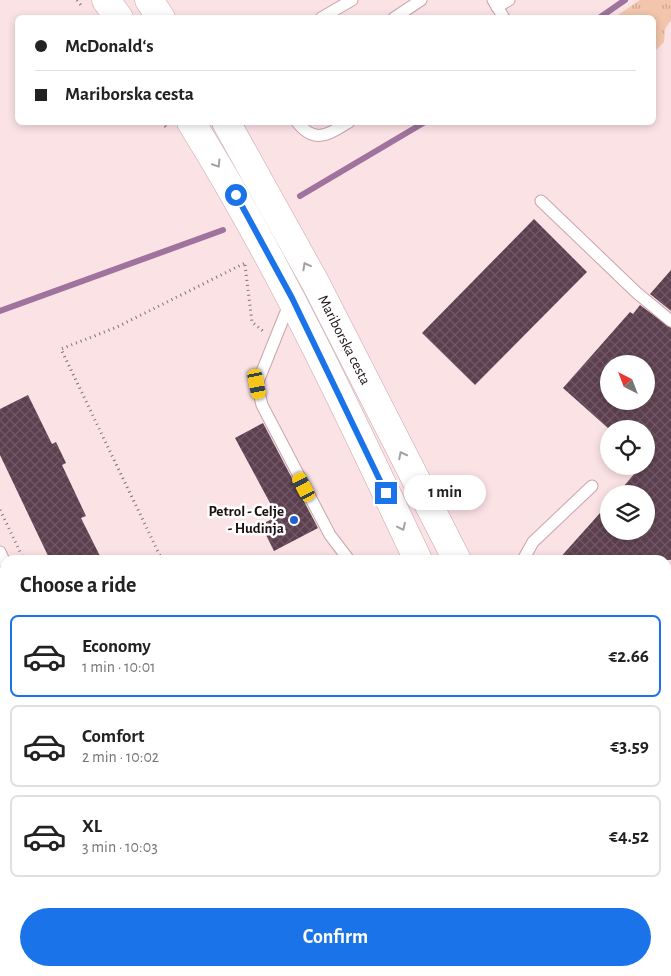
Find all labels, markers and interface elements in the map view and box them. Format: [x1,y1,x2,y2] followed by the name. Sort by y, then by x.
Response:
[65,37,154,56] text: McDonald‘s
[65,85,194,104] text: Mariborska cesta
[211,158,220,167] one-way arrow
[225,184,247,206] route start
[302,263,312,272] one-way arrow
[315,293,373,387] street label: Mariborska cesta
[600,355,655,410] north arrow
[600,355,655,540] map controls
[246,368,267,400] car
[600,420,655,475] button: locate
[398,451,408,460] one-way arrow
[290,470,317,504] car
[404,476,486,510] callout: 1 min
[375,482,397,504] route end
[428,484,462,500] text: 1 min
[600,485,655,540] button: layers
[209,504,284,536] place label: Petrol - Celje - Hudinja
[288,514,300,526] marker: Petrol - Celje - Hudinja
[396,521,406,530] one-way arrow
[20,574,136,596] text: Choose a ride
[22,634,67,679] icon: car
[82,637,151,656] text: Economy
[608,647,649,666] text: €2.66
[82,659,156,675] text: 1 min · 10:01
[22,724,67,769] icon: car
[82,727,144,746] text: Comfort
[610,737,649,756] text: €3.59
[82,749,159,765] text: 2 min · 10:02
[22,814,67,859] icon: car
[82,817,102,836] text: XL
[609,827,649,846] text: €4.52
[82,839,158,855] text: 3 min · 10:03
[20,908,651,966] button: Confirm

